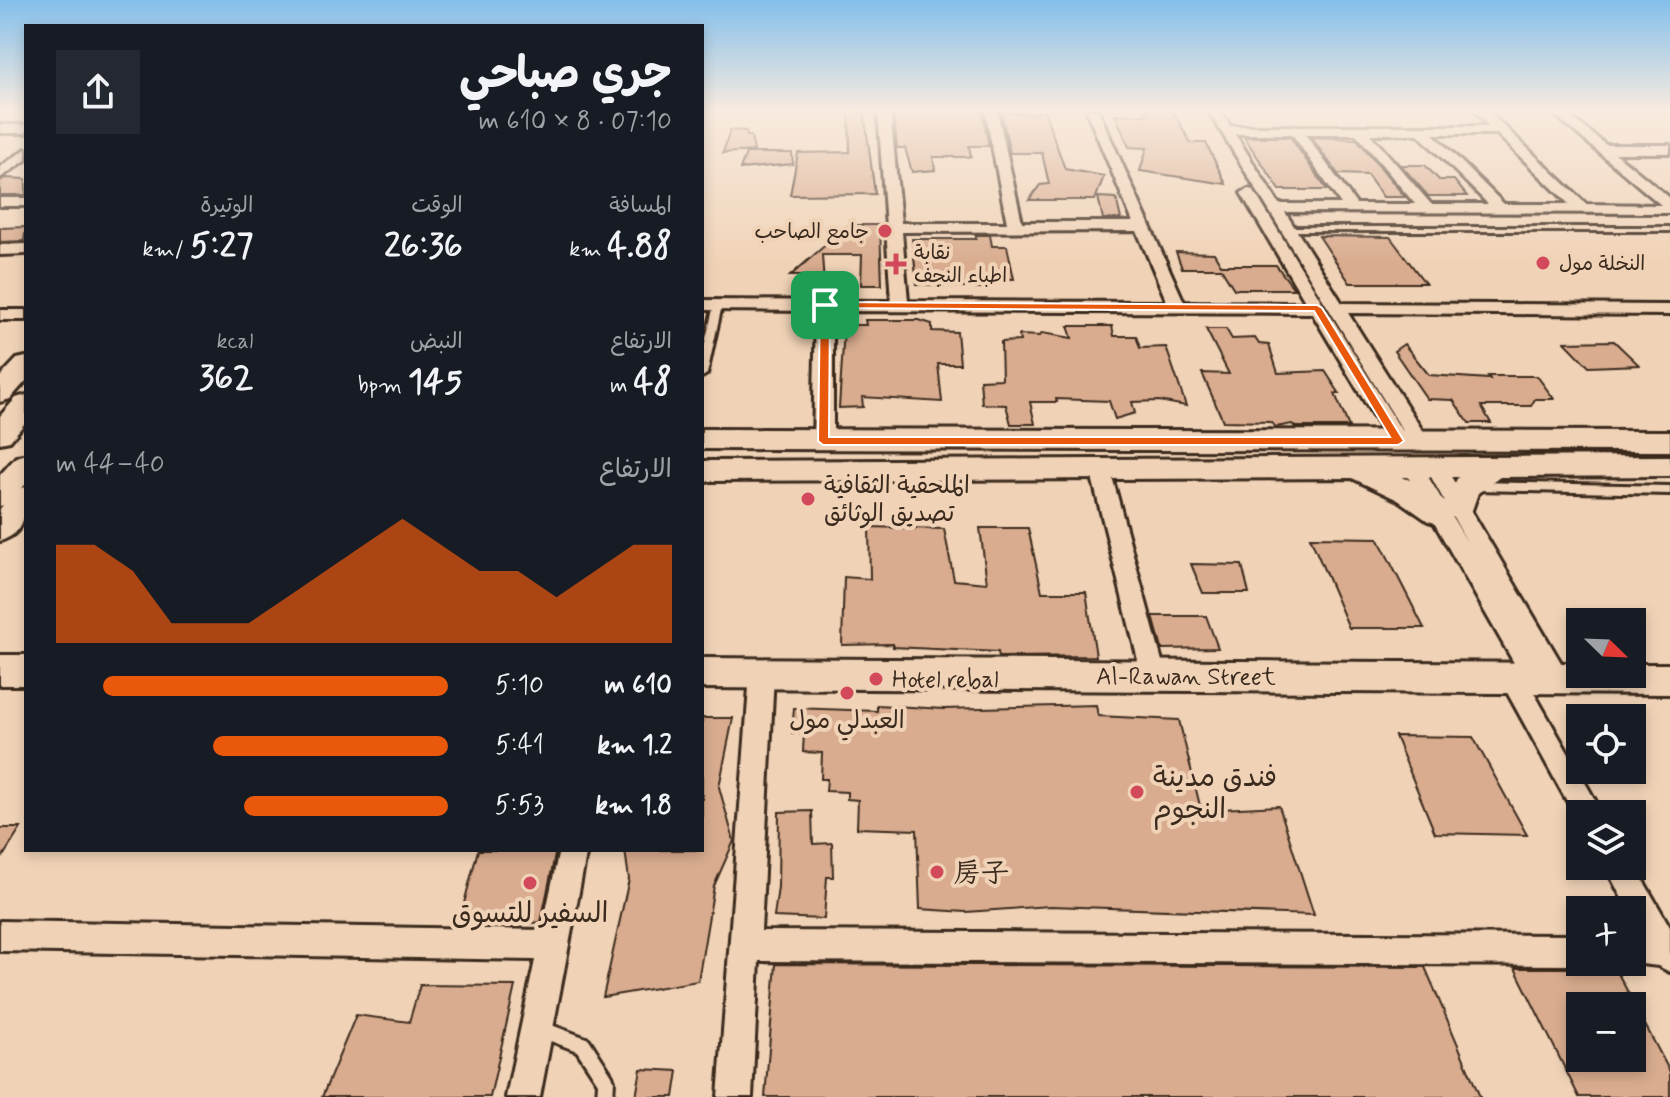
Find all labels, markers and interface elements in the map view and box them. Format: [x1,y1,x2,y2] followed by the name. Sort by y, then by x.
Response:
[459,46,672,104] text: جري صباحي
[56,50,140,134] button: share
[478,105,672,139] text: 07:10 · 8 × 610 m
[200,192,253,220] text: الوتيرة
[411,192,463,220] text: الوقت
[609,192,672,220] text: المسافة
[755,219,869,246] place label: جامع الصاحب
[876,222,894,240] marker: جامع الصاحب
[190,224,253,269] text: 5:27
[384,224,463,269] text: 26:36
[607,224,672,269] text: 4.88
[142,236,190,264] text: /km
[569,236,607,264] text: km
[914,240,1007,290] place label: نقابة اطباء النجف
[1559,251,1645,278] place label: النخلة مول
[885,253,907,275] marker: نقابة اطباء النجف
[1534,254,1552,272] marker: النخلة مول
[791,271,859,339] pin
[803,283,847,327] icon: arrive
[216,328,253,356] text: kcal
[410,328,463,356] text: النبض
[610,328,672,356] text: الارتفاع
[199,356,253,401] text: 362
[408,360,463,405] text: 145
[634,360,672,405] text: 48
[358,372,408,400] text: bpm
[610,372,634,400] text: m
[56,448,165,482] text: 40–44 m
[599,453,672,487] text: الارتفاع
[824,471,970,530] place label: الملحقية الثقافية تصديق الوثائق
[799,490,817,508] marker: الملحقية الثقافية تصديق الوثائق
[1566,608,1646,688] north arrow
[1566,608,1646,1072] map controls
[1096,662,1276,693] street label: Al-Rawan Street
[892,665,999,696] place label: Hotel rebal
[495,669,544,703] text: 5:10
[604,669,672,703] text: 610 m
[867,670,885,688] marker: Hotel rebal
[838,684,856,702] marker: العبدلي مول
[1566,704,1646,784] button: locate
[789,706,905,741] place label: العبدلي مول
[495,729,544,763] text: 5:41
[597,729,672,763] text: 1.2 km
[1153,760,1277,830] place label: فندق مدينة النجوم
[1128,783,1146,801] marker: فندق مدينة النجوم
[495,789,544,823] text: 5:53
[595,789,672,823] text: 1.8 km
[1566,800,1646,880] button: layers
[953,856,1009,893] place label: 房子
[928,863,946,881] marker: 房子
[521,874,539,892] marker: السفير للتسوق
[452,896,609,933] place label: السفير للتسوق
[1566,896,1646,976] button: +
[1566,992,1646,1072] button: −

